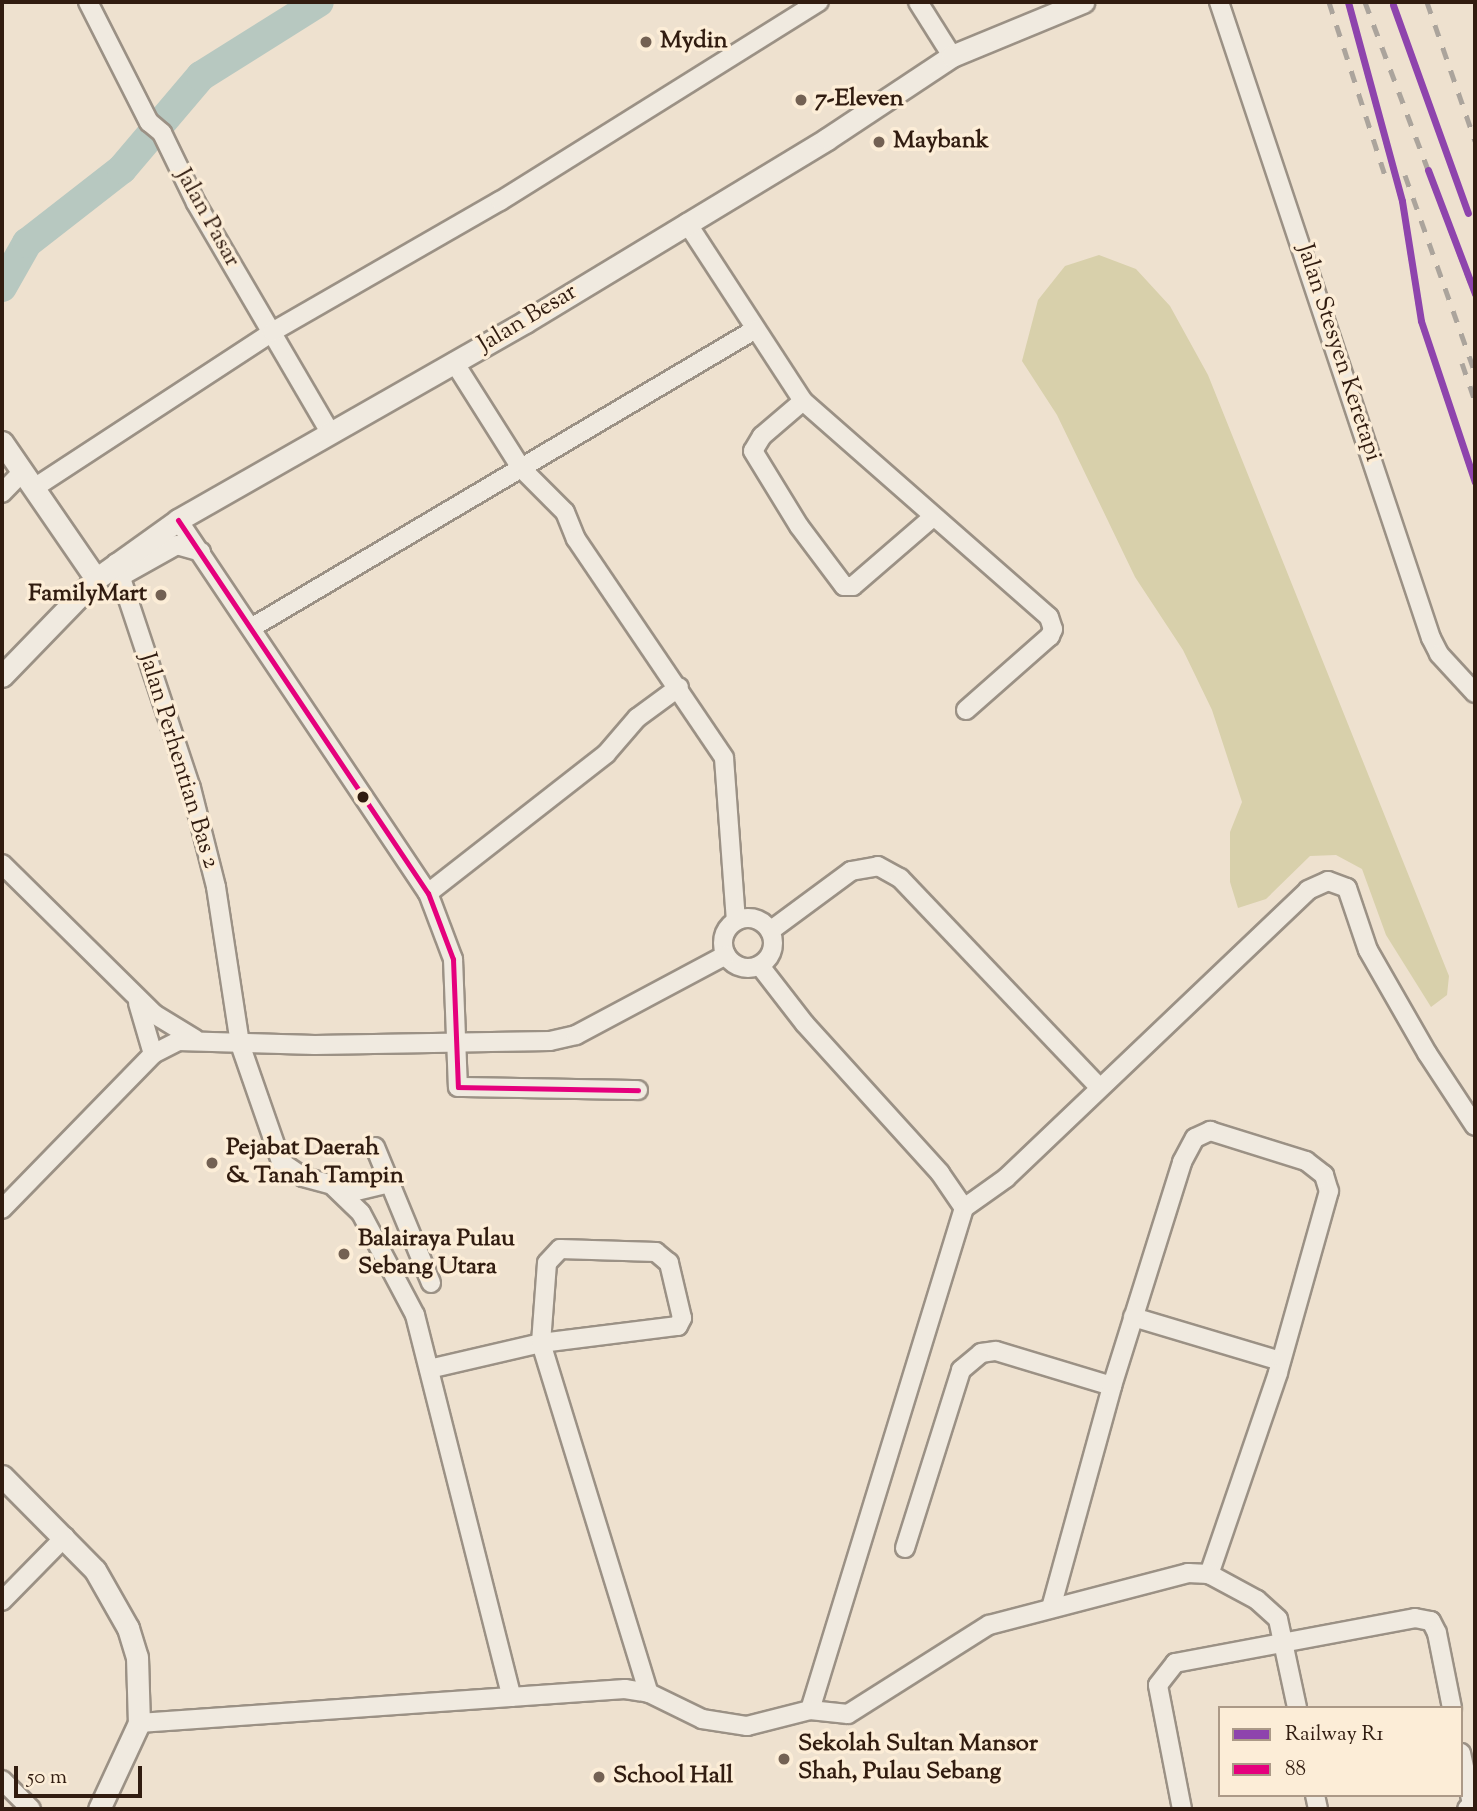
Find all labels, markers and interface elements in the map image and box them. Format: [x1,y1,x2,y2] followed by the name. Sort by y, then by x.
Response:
[660,28,728,56] place label: Mydin
[638,34,654,50] marker: Mydin
[815,86,904,114] place label: 7-Eleven
[793,92,809,108] marker: 7-Eleven
[893,128,989,156] place label: Maybank
[871,134,887,150] marker: Maybank
[168,164,246,272] street label: Jalan Pasar
[1289,241,1387,465] street label: Jalan Stesyen Keretapi
[473,278,583,360] street label: Jalan Besar
[28,581,147,609] place label: FamilyMart
[153,587,169,603] marker: FamilyMart
[131,650,225,872] street label: Jalan Perhentian Bas 2
[356,790,370,804] unlabelled marker
[226,1135,404,1191] place label: Pejabat Daerah & Tanah Tampin
[204,1155,220,1171] marker: Pejabat Daerah & Tanah Tampin
[358,1226,515,1282] place label: Balairaya Pulau Sebang Utara
[336,1246,352,1262] marker: Balairaya Pulau Sebang Utara
[1218,1706,1463,1797] legend
[1285,1720,1384,1750] text: Railway R1
[798,1731,1038,1787] place label: Sekolah Sultan Mansor Shah, Pulau Sebang
[776,1751,792,1767] marker: Sekolah Sultan Mansor Shah, Pulau Sebang
[18,1752,145,1796] scale bar
[1285,1755,1306,1785] text: 88
[27,1763,67,1793] text: 50 m
[613,1763,733,1791] place label: School Hall
[591,1769,607,1785] marker: School Hall

